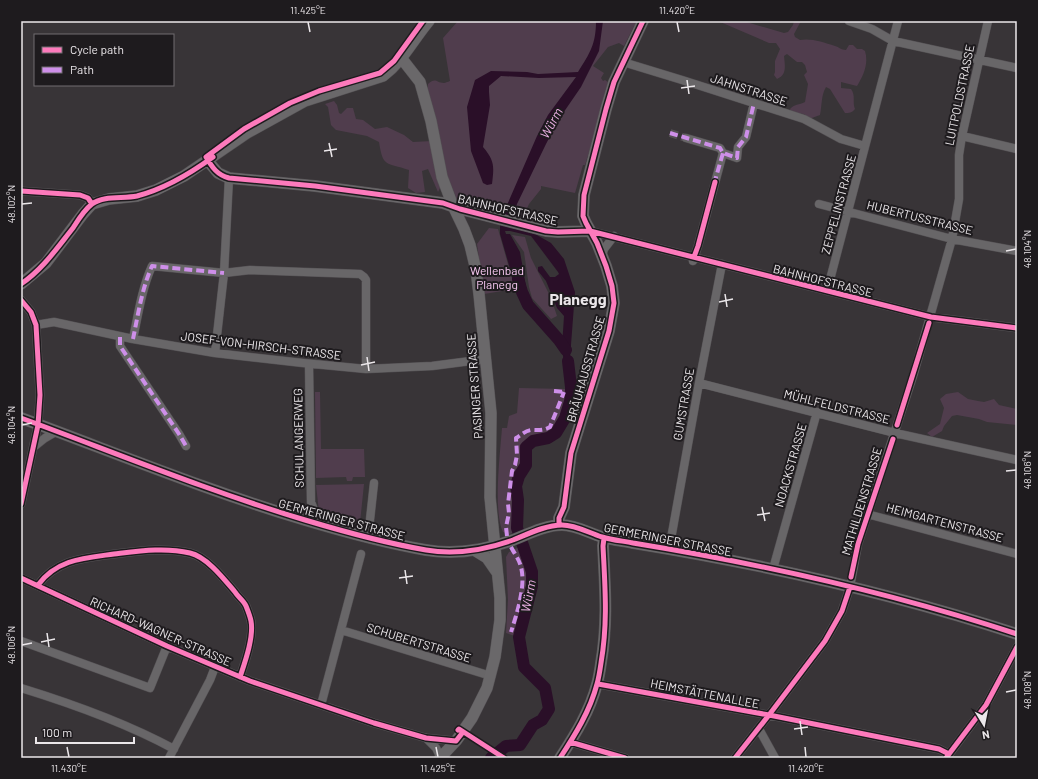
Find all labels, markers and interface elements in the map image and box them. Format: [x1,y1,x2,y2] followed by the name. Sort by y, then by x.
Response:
[290,4,326,16] text: 11.425°E
[659,4,695,16] text: 11.420°E
[34,34,174,86] legend
[70,42,124,56] text: Cycle path
[941,43,977,147] street label: LUITPOLDSTRASSE
[70,62,94,76] text: Path
[709,70,789,108] street label: JAHNSTRASSE
[536,105,566,141] water label: Würm
[818,153,858,255] street label: ZEPPELINSTRASSE
[5,185,17,223] text: 48.102°N
[457,191,559,227] street label: BAHNHOFSTRASSE
[865,197,975,237] street label: HUBERTUSSTRASSE
[1021,230,1033,268] text: 48.104°N
[772,261,874,299] street label: BAHNHOFSTRASSE
[470,263,524,291] park label: Wellenbad Planegg
[549,289,607,308] district label: Planegg
[563,314,607,424] street label: BRÄUHAUSSTRASSE
[180,328,342,362] street label: JOSEF-VON-HIRSCH-STRASSE
[463,333,485,439] street label: PASINGER STRASSE
[670,367,696,441] street label: GUMSTRASSE
[783,386,891,426] street label: MÜHLFELDSTRASSE
[290,388,306,488] street label: SCHULANGERWEG
[5,406,17,444] text: 48.104°N
[771,421,809,509] street label: NOACKSTRASSE
[838,445,884,557] street label: MATHILDENSTRASSE
[1021,451,1033,489] text: 48.106°N
[277,495,407,543] street label: GERMERINGER STRASSE
[885,500,1005,544] street label: HEIMGARTENSTRASSE
[603,520,733,558] street label: GERMERINGER STRASSE
[517,578,539,614] water label: Würm
[88,593,234,669] street label: RICHARD-WAGNER-STRASSE
[365,619,473,665] street label: SCHUBERTSTRASSE
[5,626,17,664] text: 48.106°N
[1021,671,1033,709] text: 48.108°N
[649,676,761,710] street label: HEIMSTÄTTENALLEE
[964,705,1004,745] north arrow
[36,719,134,745] scale bar
[42,725,72,739] text: 100 m
[981,728,991,742] text: N
[51,762,87,774] text: 11.430°E
[420,762,456,774] text: 11.425°E
[788,762,824,774] text: 11.420°E

